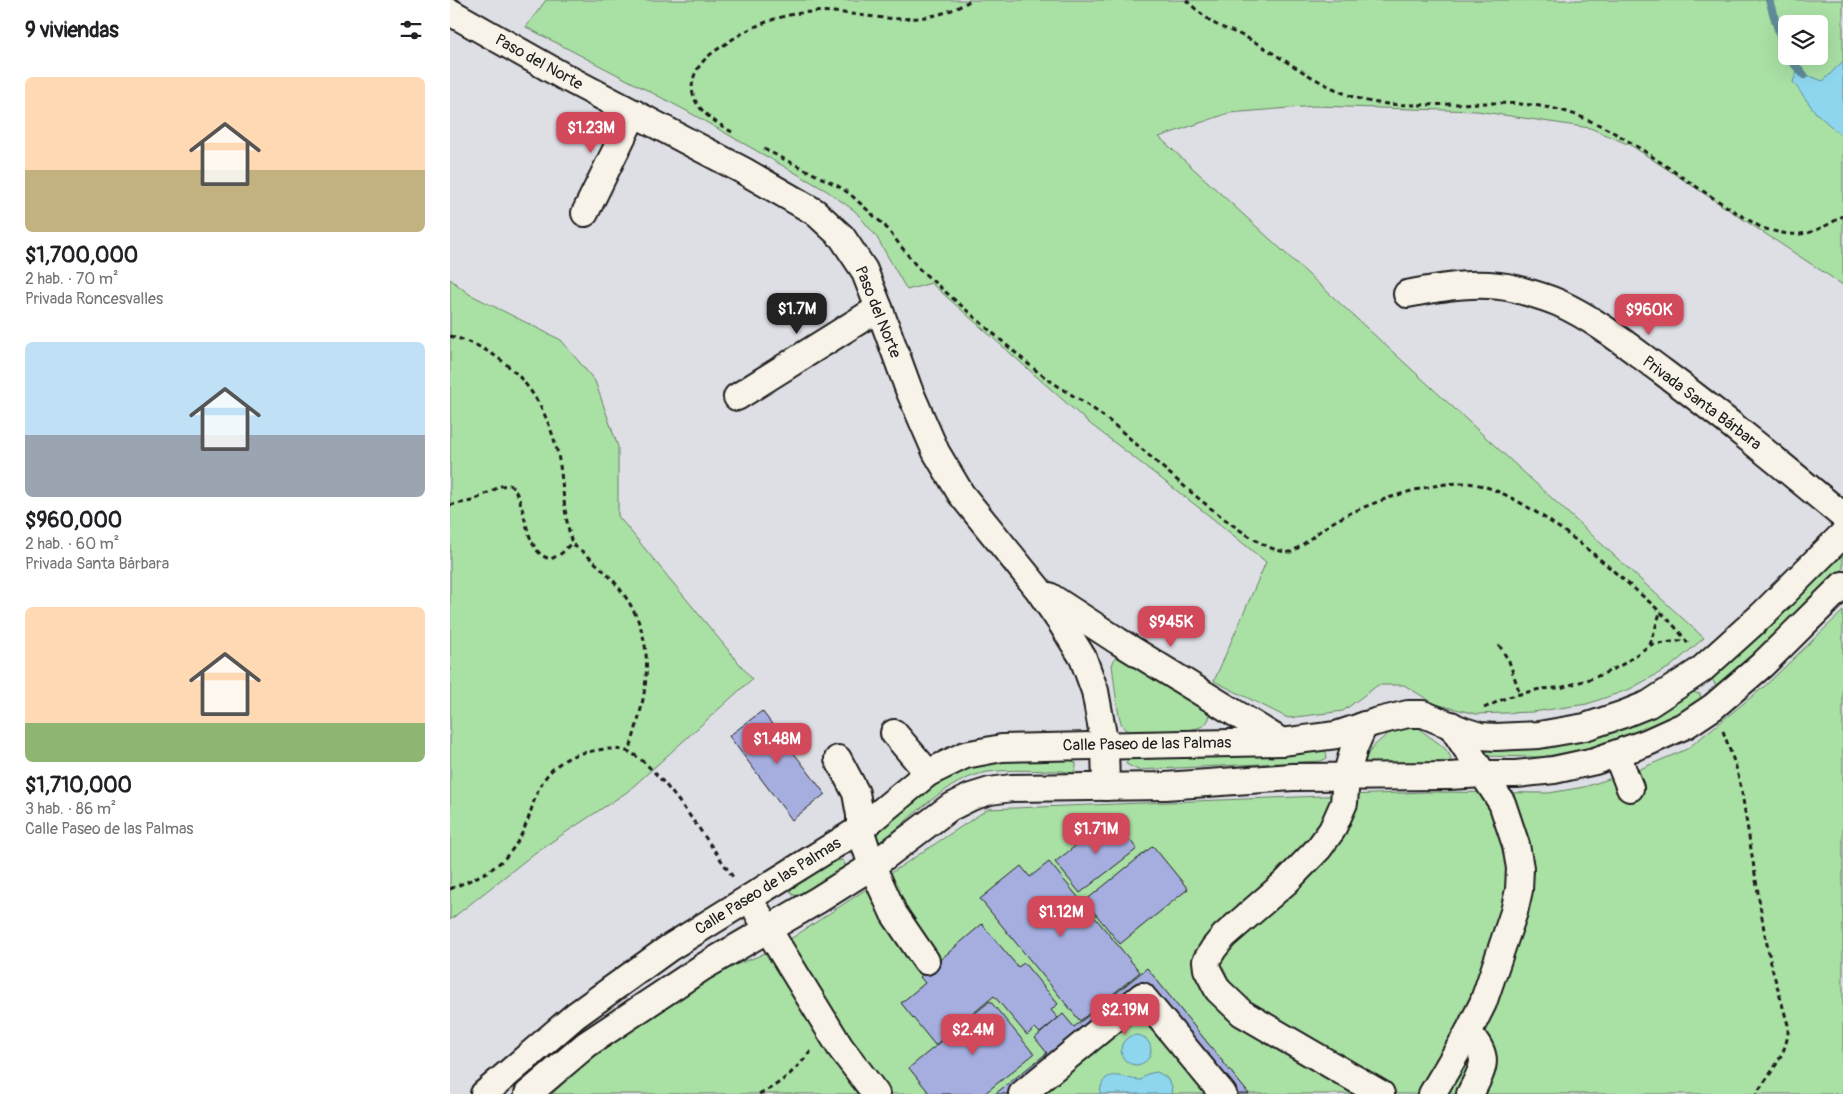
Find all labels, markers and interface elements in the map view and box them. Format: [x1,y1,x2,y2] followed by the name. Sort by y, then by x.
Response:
[1778,15,1828,65] map controls
[1778,15,1828,65] button: layers
[397,16,425,44] icon: filters
[25,17,119,44] text: 9 viviendas
[492,30,587,94] street label: Paso del Norte
[180,109,270,199] icon: home
[550,112,632,154] pin: $1.23M
[567,118,615,138] text: $1.23M
[25,242,138,269] text: $1,700,000
[850,263,906,361] street label: Paso del Norte
[25,269,118,289] text: 2 hab. · 70 m²
[25,289,163,309] text: Privada Roncesvalles
[762,292,832,335] pin: $1.7M
[1614,294,1684,336] pin: $960K
[778,299,816,319] text: $1.7M
[1626,300,1672,320] text: $960K
[1638,352,1766,454] street label: Privada Santa Bárbara
[180,374,270,464] icon: home
[25,507,122,534] text: $960,000
[25,534,119,554] text: 2 hab. · 60 m²
[25,554,169,574] text: Privada Santa Bárbara
[1136,606,1206,648] pin: $945K
[1149,612,1193,632] text: $945K
[180,639,270,729] icon: home
[736,722,818,765] pin: $1.48M
[753,729,801,749] text: $1.48M
[1063,733,1231,755] street label: Calle Paseo de las Palmas
[25,772,132,799] text: $1,710,000
[25,799,116,819] text: 3 hab. · 86 m²
[1055,812,1137,855] pin: $1.71M
[25,819,194,839] text: Calle Paseo de las Palmas
[1074,819,1118,839] text: $1.71M
[691,833,845,939] street label: Calle Paseo de las Palmas
[1020,896,1102,938] pin: $1.12M
[1038,902,1084,922] text: $1.12M
[1084,994,1166,1036] pin: $2.19M
[1101,1000,1149,1020] text: $2.19M
[938,1014,1008,1056] pin: $2.4M
[952,1020,994,1040] text: $2.4M

